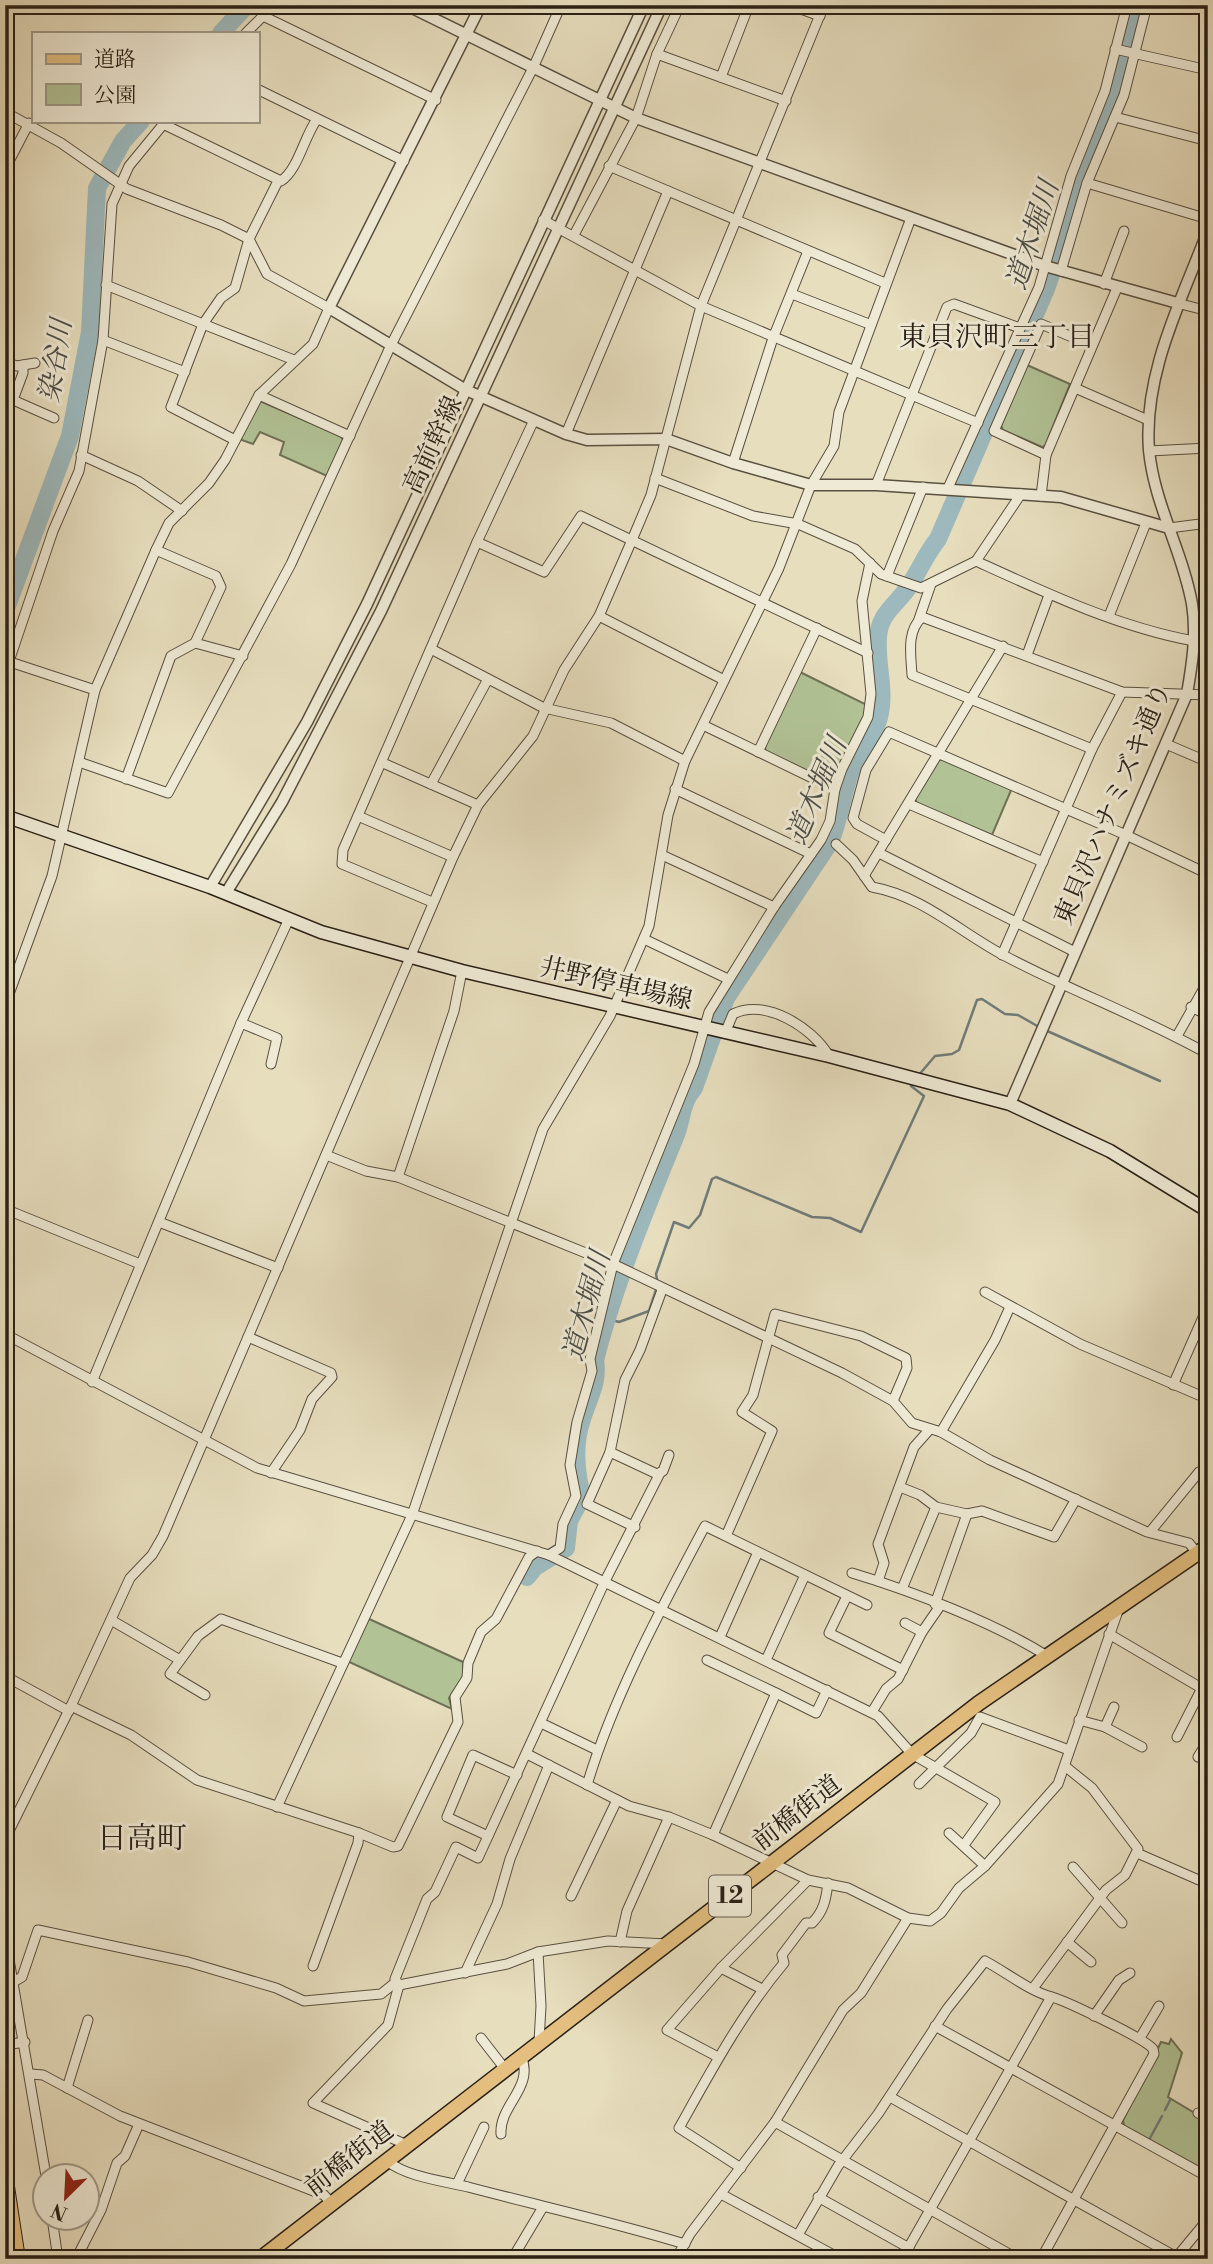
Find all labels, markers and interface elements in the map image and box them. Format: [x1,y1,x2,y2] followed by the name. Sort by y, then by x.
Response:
[32,32,259,122] legend
[94,47,136,73] text: 道路
[94,83,136,109] text: 公園
[999,173,1068,294] water label: 道木堀川
[32,314,80,405] water label: 染谷川
[899,320,1095,355] district label: 東貝沢町三丁目
[397,391,469,499] street label: 高前幹線
[1047,678,1179,930] street label: 東貝沢ハナミズキ通り
[779,730,856,849] water label: 道木堀川
[536,951,696,1017] street label: 井野停車場線
[556,1244,619,1365] water label: 道木堀川
[746,1768,848,1858] street label: 前橋街道
[97,1820,187,1858] district label: 日高町
[709,1875,751,1916] road number: 12
[298,2114,400,2204] street label: 前橋街道
[32,2162,102,2232] north arrow
[48,2198,71,2226] text: N

